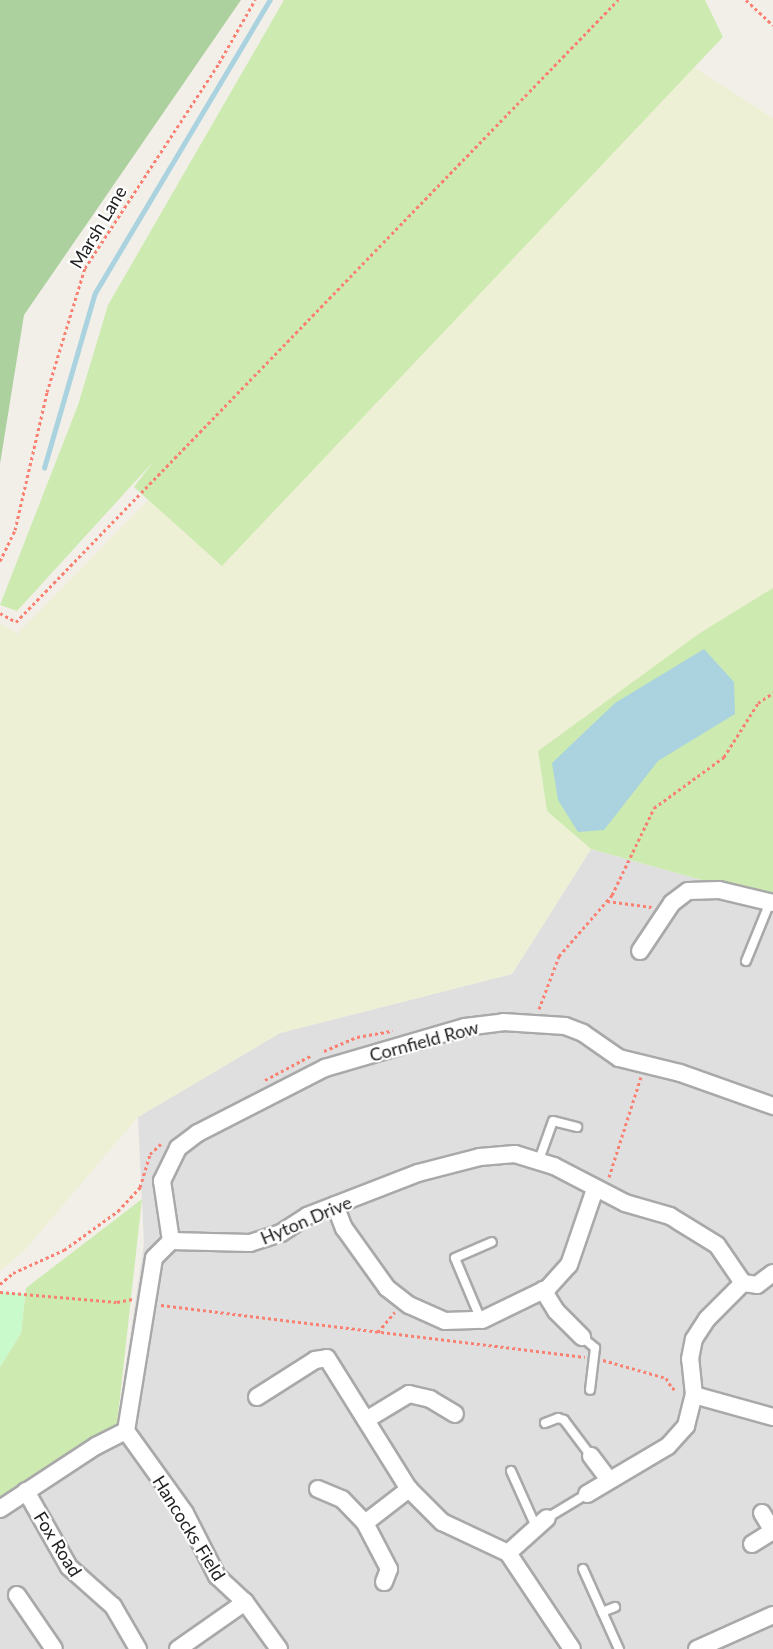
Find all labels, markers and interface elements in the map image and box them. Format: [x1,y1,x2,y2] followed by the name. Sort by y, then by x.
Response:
[65,182,131,272] street label: Marsh Lane
[367,1016,481,1066] street label: Cornfield Row
[257,1191,355,1249] street label: Hyton Drive
[148,1472,230,1584] street label: Hancocks Field
[30,1507,86,1581] street label: Fox Road

